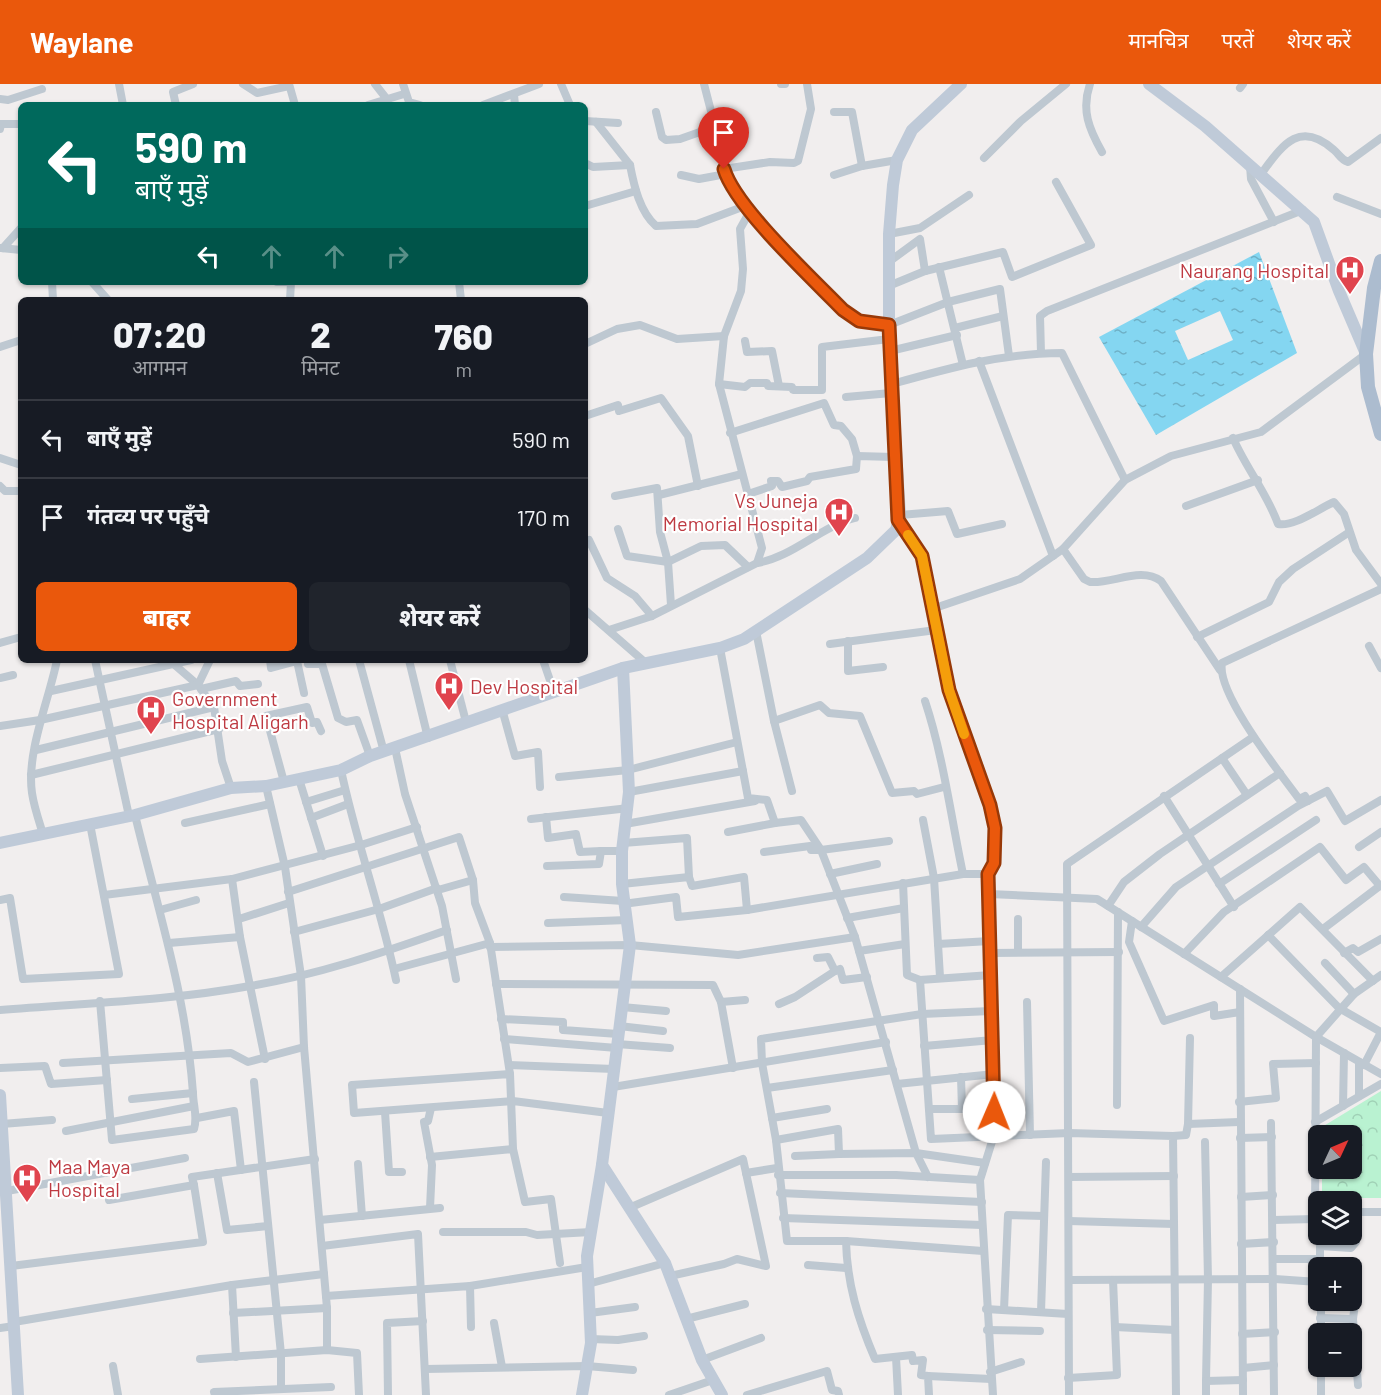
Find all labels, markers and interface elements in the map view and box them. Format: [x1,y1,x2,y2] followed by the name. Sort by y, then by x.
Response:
[30,25,134,59] text: Waylane
[1129,27,1189,52] text: मानचित्र
[1222,27,1254,52] text: परतें
[1287,27,1351,52] text: शेयर करें
[698,107,749,169] pin
[707,116,740,149] icon: arrive
[135,121,247,171] text: 590 m
[36,126,114,204] icon: left
[135,172,208,204] text: बाएँ मुड़ें
[192,240,225,273] icon: left
[255,240,288,273] icon: ahead
[318,240,351,273] icon: ahead
[381,240,414,273] icon: right
[1334,254,1366,296] hospital icon: Naurang Hospital
[1180,258,1329,282] place label: Naurang Hospital
[113,312,206,355] text: 07:20
[310,312,331,355] text: 2
[435,314,493,357] text: 760
[132,355,187,379] text: आगमन
[301,355,340,379] text: मिनट
[456,357,472,381] text: m
[36,423,69,456] icon: left
[87,424,152,450] text: बाएँ मुड़ें
[512,426,570,452] text: 590 m
[663,488,818,535] place label: Vs Juneja Memorial Hospital
[823,496,855,538] hospital icon: Vs Juneja Memorial Hospital
[36,501,69,534] icon: arrive
[87,502,209,528] text: गंतव्य पर पहुँचे
[517,504,570,530] text: 170 m
[36,582,297,651] button: बाहर
[309,582,570,651] button: शेयर करें
[433,670,465,712] hospital icon: Dev Hospital
[470,674,578,698] place label: Dev Hospital
[172,686,309,733] place label: Government Hospital Aligarh
[135,694,167,736] hospital icon: Government Hospital Aligarh
[962,1080,1026,1144] position arrow
[1308,1125,1362,1179] north arrow
[1308,1125,1362,1377] map controls
[48,1154,130,1201] place label: Maa Maya Hospital
[11,1162,43,1204] hospital icon: Maa Maya Hospital
[1308,1191,1362,1245] button: layers
[1308,1257,1362,1311] button: +
[1308,1323,1362,1377] button: −

